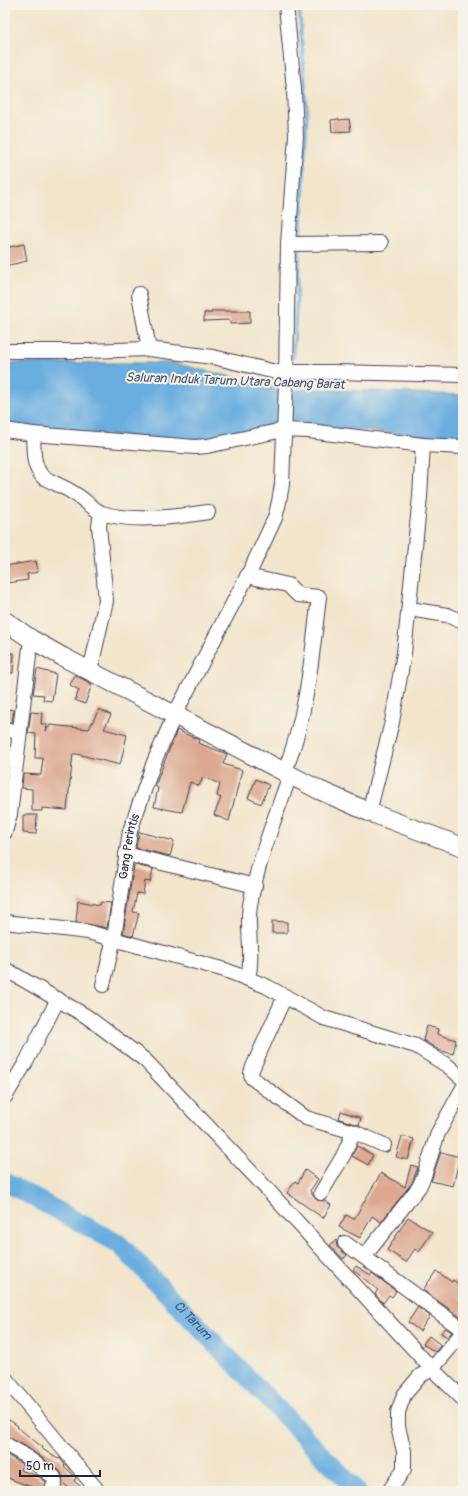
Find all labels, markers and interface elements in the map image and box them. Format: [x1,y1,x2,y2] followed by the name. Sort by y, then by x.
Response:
[125,369,346,393] water label: Saluran Induk Tarum Utara Cabang Barat
[115,811,143,880] street label: Gang Perintis
[170,1298,216,1344] water label: Ci Tarum
[20,1452,100,1478] scale bar
[26,1459,54,1474] text: 50 m

